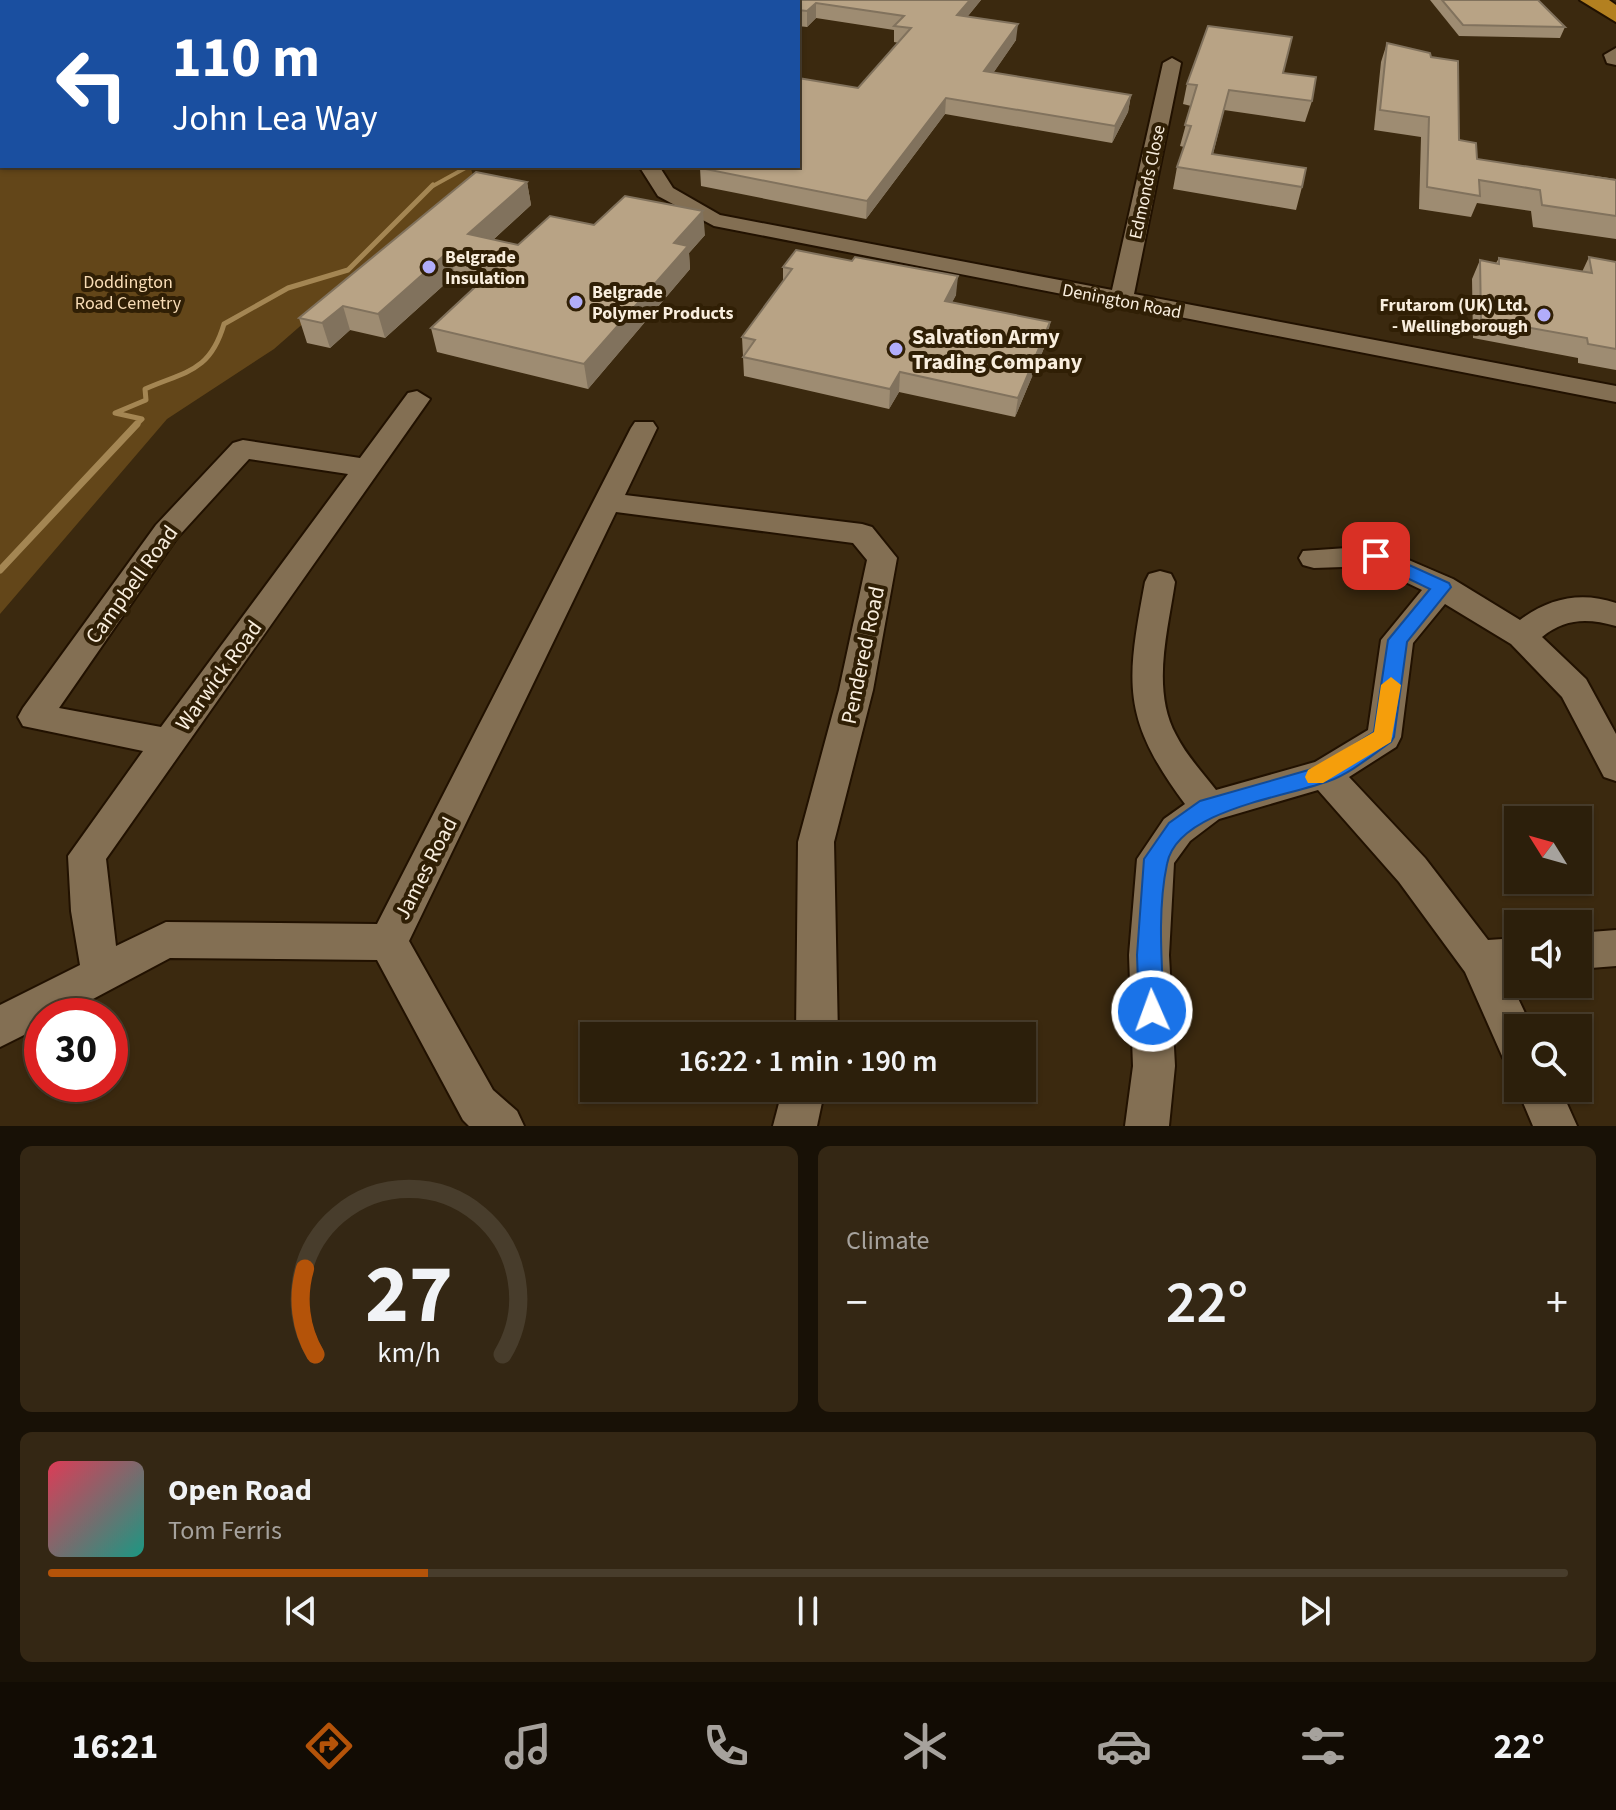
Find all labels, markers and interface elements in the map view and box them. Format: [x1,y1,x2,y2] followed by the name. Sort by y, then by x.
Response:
[172,19,320,98] text: 110 m
[40,32,144,136] icon: left
[172,93,378,144] text: John Lea Way
[1123,123,1172,241] street label: Edmonds Close
[445,245,525,291] place label: Belgrade Insulation
[420,258,438,276] marker: Belgrade Insulation
[75,270,182,316] park label: Doddington Road Cemetry
[1060,278,1184,325] street label: Denington Road
[592,280,734,326] place label: Belgrade Polymer Products
[567,293,585,311] marker: Belgrade Polymer Products
[1379,293,1528,339] place label: Frutarom (UK) Ltd. - Wellingborough
[1535,306,1553,324] marker: Frutarom (UK) Ltd. - Wellingborough
[912,321,1083,378] place label: Salvation Army Trading Company
[887,340,905,358] marker: Salvation Army Trading Company
[78,519,186,651] street label: Campbell Road
[1342,522,1410,590] pin
[1354,534,1398,578] icon: arrive
[833,583,893,727] street label: Pendered Road
[168,614,270,738] street label: Warwick Road
[1504,806,1592,894] north arrow
[1504,806,1592,1102] map controls
[386,811,465,925] street label: James Road
[1504,910,1592,998] button: sound
[1110,969,1194,1053] position arrow
[24,998,128,1102] speed limit sign: 30
[1504,1014,1592,1102] button: search
[678,1040,938,1083] text: 16:22 · 1 min · 190 m
[846,1222,930,1259] text: Climate
[365,1236,453,1354] text: 27
[1166,1261,1248,1346] text: 22°
[846,1272,868,1335] text: −
[1546,1272,1568,1335] text: +
[377,1333,441,1373] text: km/h
[168,1469,312,1512] text: Open Road
[168,1512,282,1549] text: Tom Ferris
[279,1589,323,1633] icon: previous
[786,1589,830,1633] icon: pause
[1293,1589,1337,1633] icon: next
[301,1718,357,1774] icon: directions
[500,1718,556,1774] icon: music
[698,1718,754,1774] icon: phone
[897,1718,953,1774] icon: climate
[1096,1718,1152,1774] icon: car
[1295,1718,1351,1774] icon: filters
[71,1721,158,1772] text: 16:21
[1493,1721,1545,1772] text: 22°

